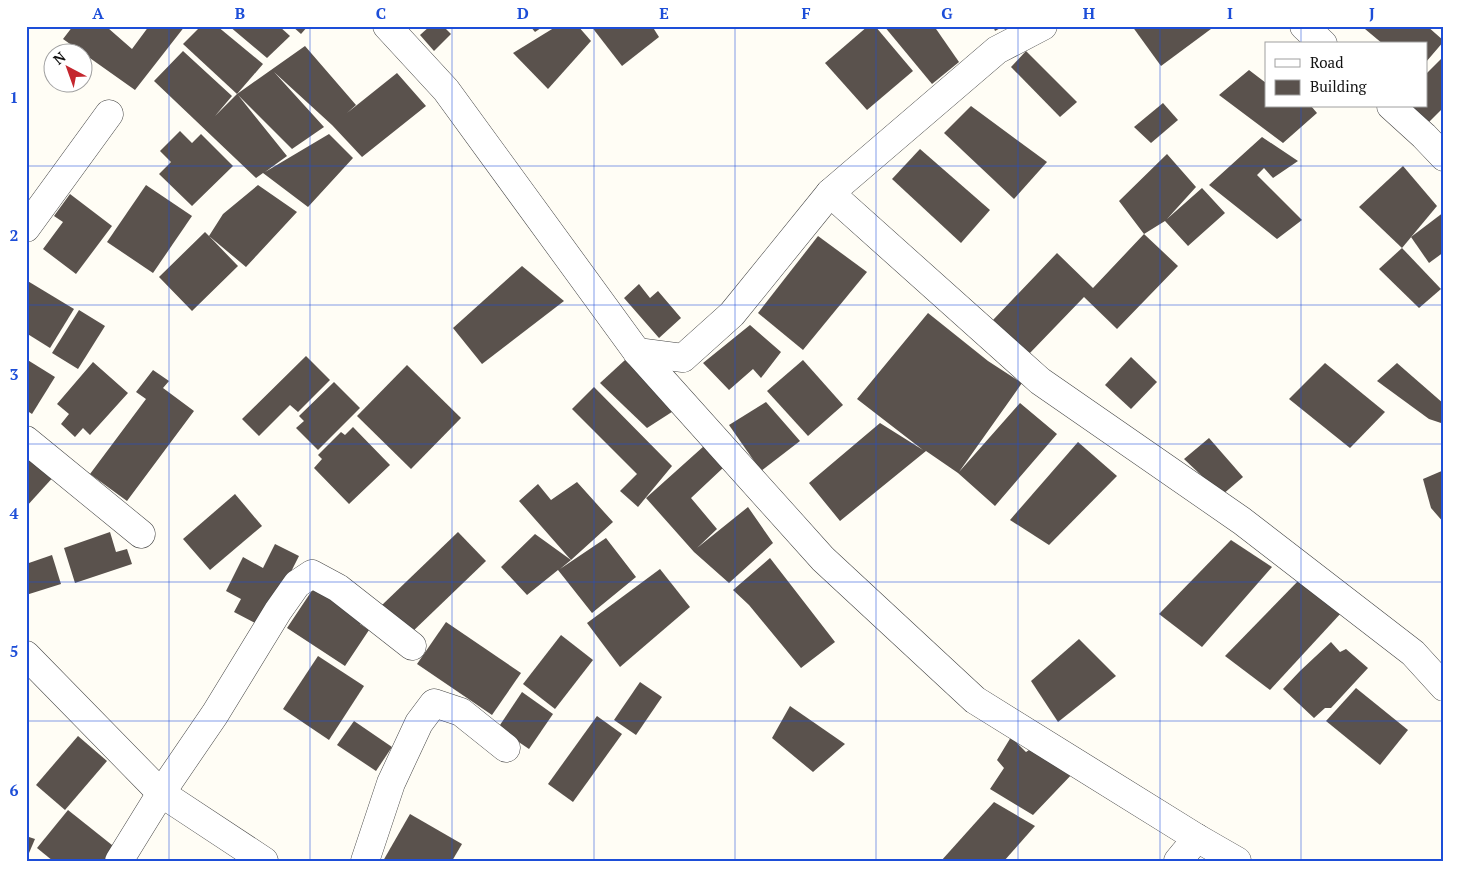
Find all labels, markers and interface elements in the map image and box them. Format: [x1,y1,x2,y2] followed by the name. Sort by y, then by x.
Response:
[92,2,104,24] text: A
[235,2,245,24] text: B
[376,2,386,24] text: C
[517,2,529,24] text: D
[659,2,669,24] text: E
[801,2,811,24] text: F
[941,2,953,24] text: G
[1083,2,1095,24] text: H
[1227,2,1233,24] text: I
[1369,2,1375,24] text: J
[42,42,92,92] north arrow
[1265,42,1428,108] legend
[49,47,70,68] text: N
[1310,52,1343,72] text: Road
[1310,76,1368,96] text: Building
[9,86,19,108] text: 1
[9,224,19,246] text: 2
[9,363,19,385] text: 3
[9,502,19,524] text: 4
[9,640,19,662] text: 5
[9,779,19,801] text: 6

